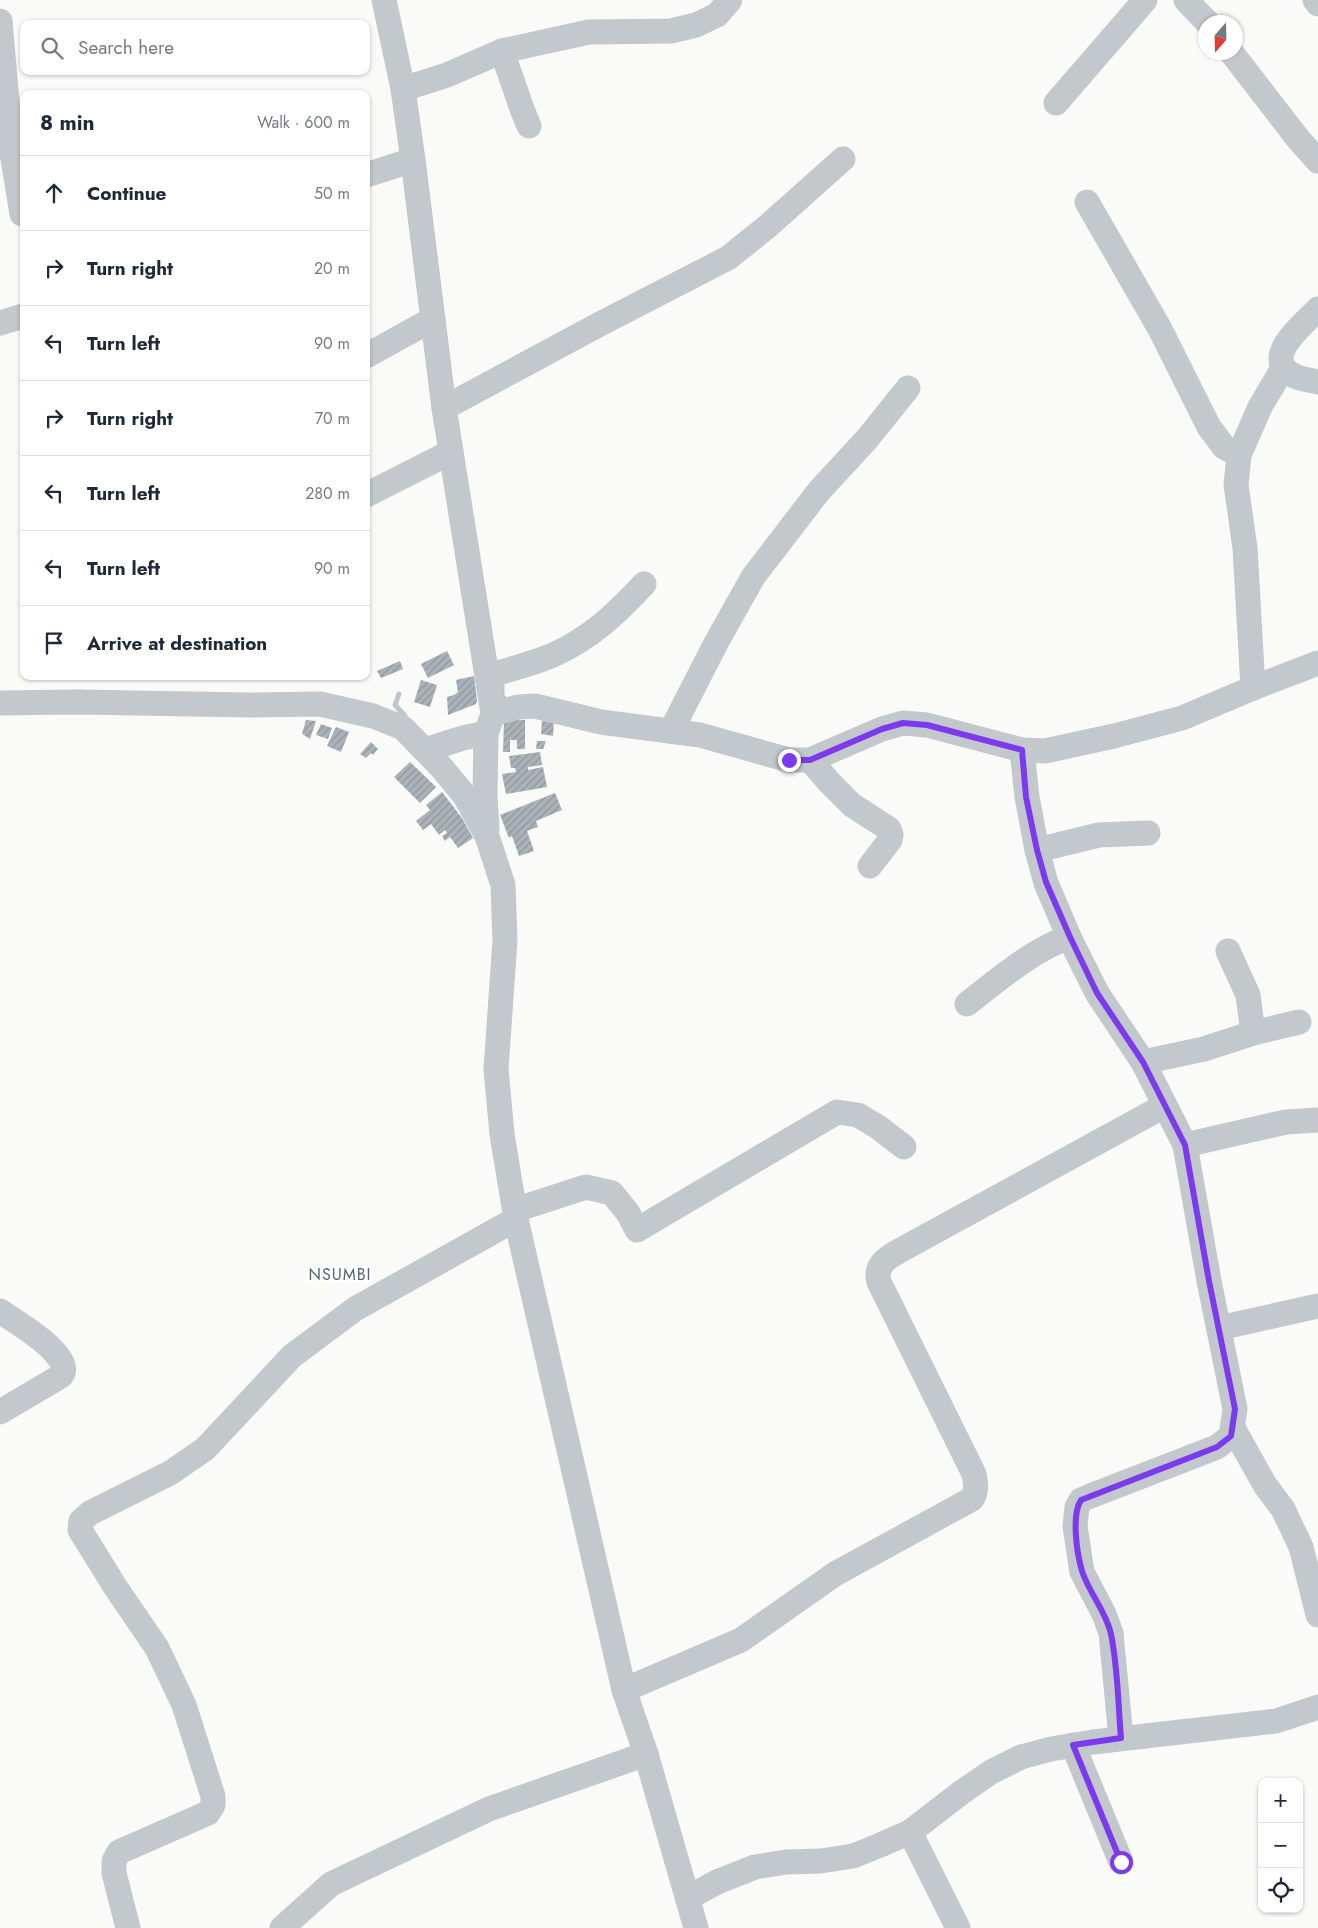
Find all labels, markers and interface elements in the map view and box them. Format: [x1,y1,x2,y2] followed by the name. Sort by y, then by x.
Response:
[1198,15,1243,60] north arrow
[20,20,370,75] search box
[38,34,66,62] icon: search
[78,34,174,61] text: Search here
[40,108,95,138] text: 8 min
[257,111,350,134] text: Walk · 600 m
[40,179,68,207] icon: ahead
[87,180,166,207] text: Continue
[314,182,350,205] text: 50 m
[40,254,68,282] icon: right
[87,255,173,282] text: Turn right
[314,257,350,280] text: 20 m
[40,329,68,357] icon: left
[87,330,160,357] text: Turn left
[314,332,350,355] text: 90 m
[40,404,68,432] icon: right
[87,405,173,432] text: Turn right
[315,407,350,430] text: 70 m
[40,479,68,507] icon: left
[87,480,160,507] text: Turn left
[305,482,350,505] text: 280 m
[40,554,68,582] icon: left
[87,555,160,582] text: Turn left
[314,557,350,580] text: 90 m
[40,629,68,657] icon: arrive
[87,630,267,657] text: Arrive at destination
[778,749,801,772] route end
[309,1263,372,1286] district label: NSUMBI
[1258,1778,1303,1913] map controls
[1258,1778,1303,1823] button: +
[1258,1823,1303,1868] button: −
[1110,1851,1133,1874] route start
[1258,1868,1303,1913] button: locate

